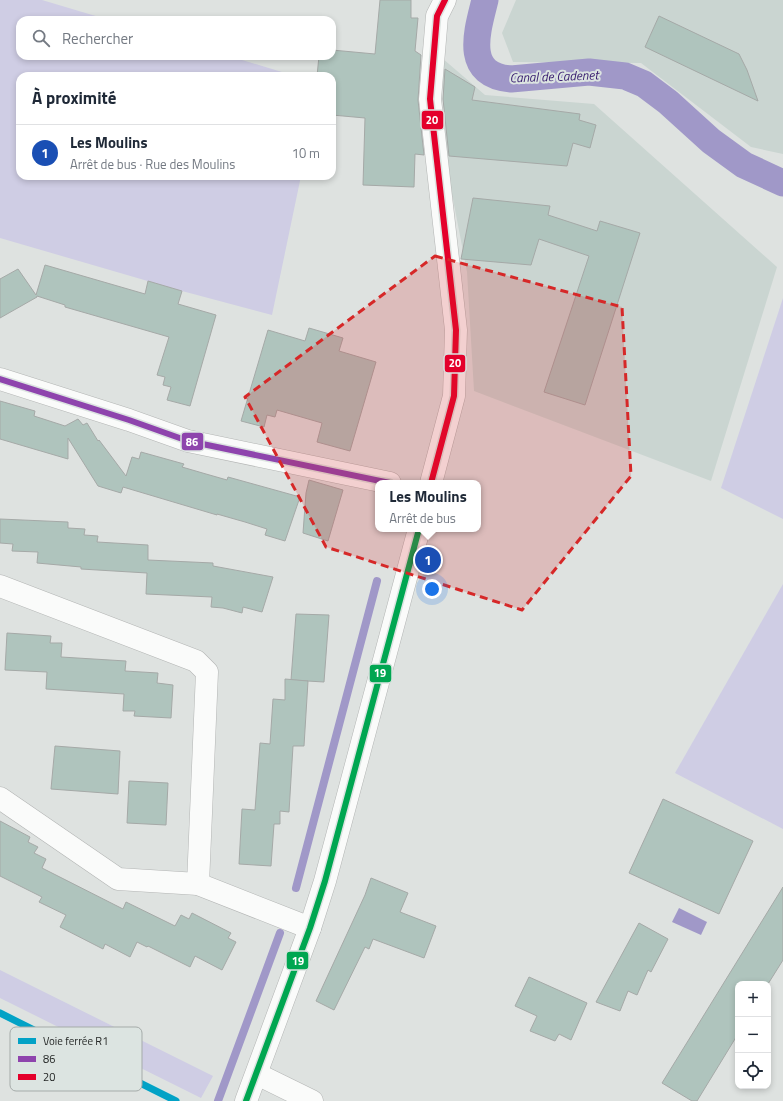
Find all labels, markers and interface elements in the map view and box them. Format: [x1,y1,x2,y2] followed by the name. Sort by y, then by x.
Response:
[16,16,336,60] search box
[30,27,52,49] icon: search
[62,27,133,50] text: Rechercher
[509,64,601,88] water label: Canal de Cadenet
[32,85,116,111] text: À proximité
[421,110,444,130] line badge: 20
[426,112,438,128] text: 20
[70,131,147,154] text: Les Moulins
[41,143,49,163] text: 1
[292,143,320,163] text: 10 m
[70,154,235,174] text: Arrêt de bus · Rue des Moulins
[444,354,466,373] line badge: 20
[449,355,461,371] text: 20
[181,432,204,451] line badge: 86
[186,434,198,450] text: 86
[375,480,481,532] popup
[389,485,467,508] text: Les Moulins
[389,508,456,528] text: Arrêt de bus
[415,545,441,575] pin: 1
[422,579,442,599] your location
[369,664,392,683] line badge: 19
[374,665,386,681] text: 19
[286,951,309,970] line badge: 19
[292,953,304,969] text: 19
[735,981,771,1089] map controls
[735,981,771,1017] button: +
[735,1017,771,1053] button: −
[10,1027,142,1091] legend
[43,1033,108,1049] text: Voie ferrée R1
[43,1051,55,1067] text: 86
[735,1053,771,1089] button: locate
[43,1069,55,1085] text: 20

